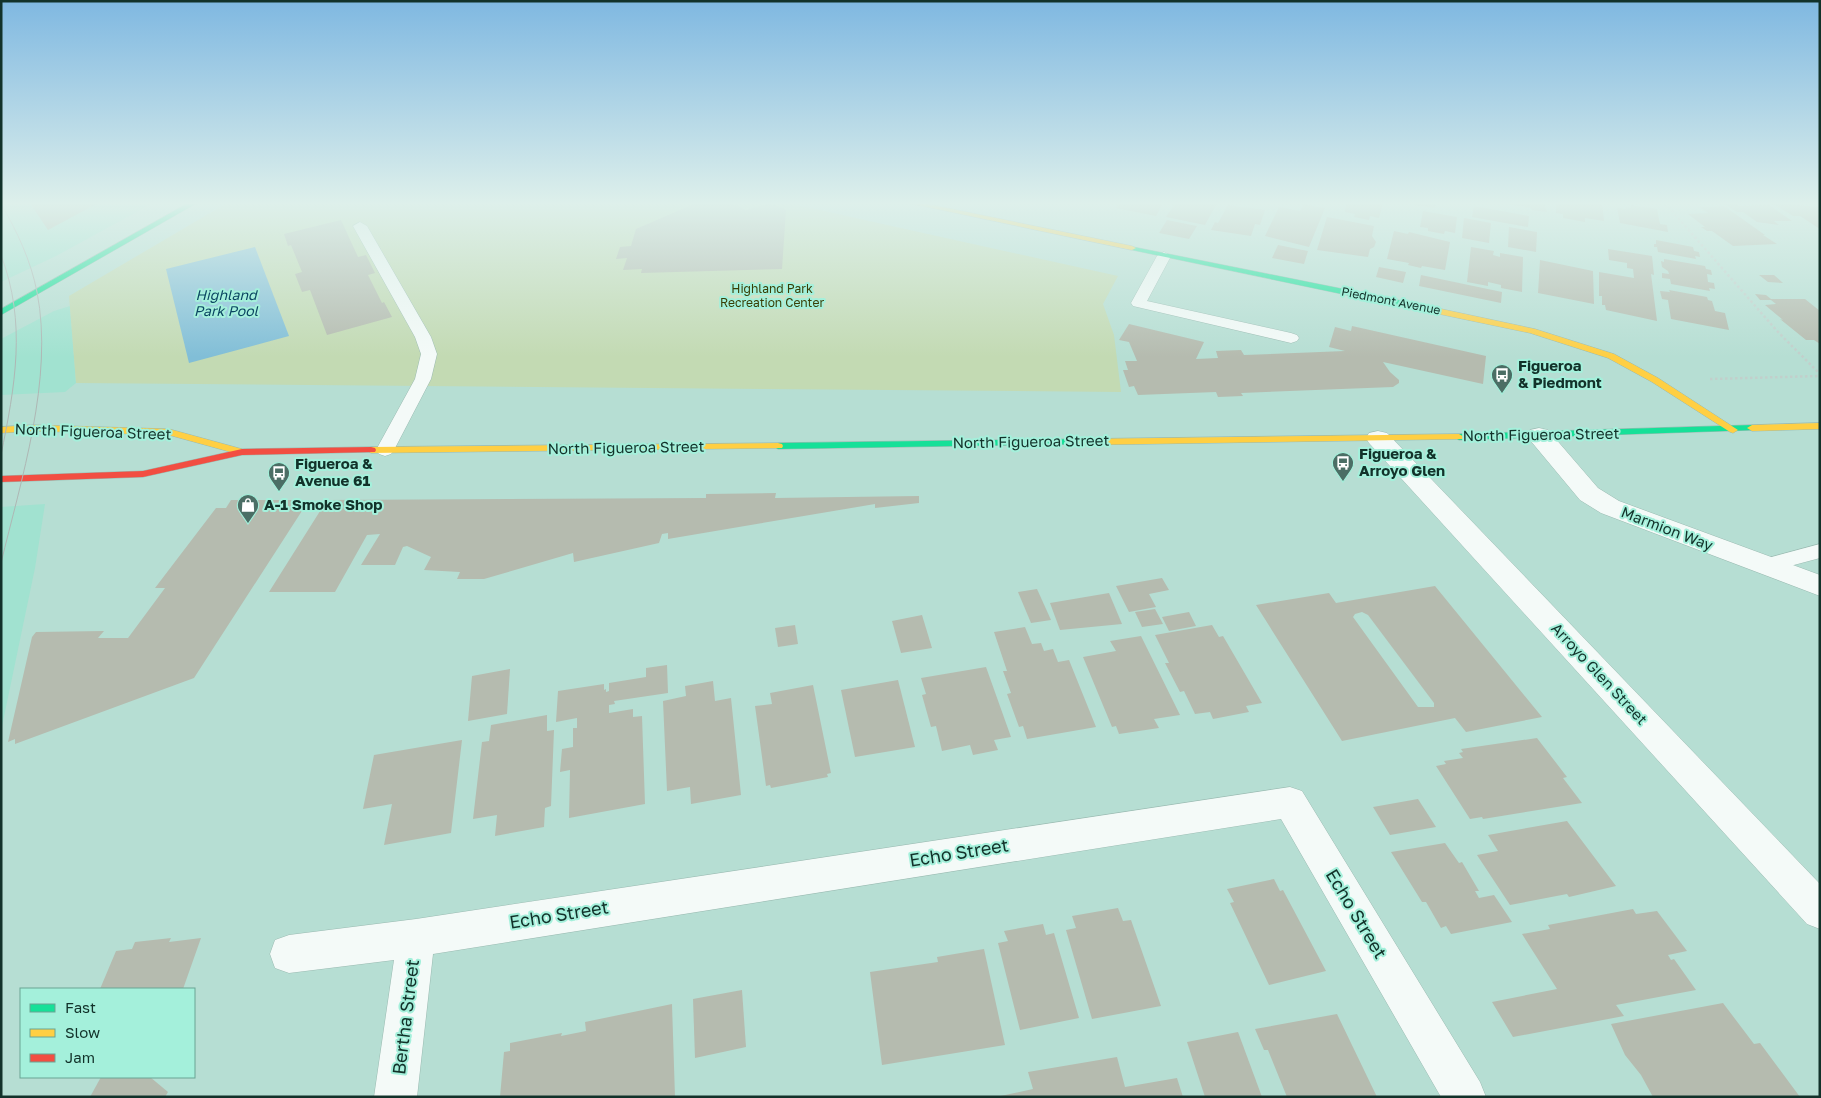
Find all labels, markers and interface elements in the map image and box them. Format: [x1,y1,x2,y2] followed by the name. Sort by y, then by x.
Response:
[720,281,824,310] park label: Highland Park Recreation Center
[1340,284,1442,317] street label: Piedmont Avenue
[194,286,259,319] water label: Highland Park Pool
[1518,356,1602,391] place label: Figueroa & Piedmont
[1490,363,1514,394] bus stop icon: Figueroa & Piedmont
[14,419,172,443] street label: North Figueroa Street
[1462,424,1620,444] street label: North Figueroa Street
[952,431,1110,451] street label: North Figueroa Street
[547,437,705,457] street label: North Figueroa Street
[1359,444,1445,479] place label: Figueroa & Arroyo Glen
[1331,451,1355,482] bus stop icon: Figueroa & Arroyo Glen
[295,454,373,489] place label: Figueroa & Avenue 61
[267,461,291,492] bus stop icon: Figueroa & Avenue 61
[236,493,260,524] shop icon: A-1 Smoke Shop
[264,495,382,513] place label: A-1 Smoke Shop
[1619,502,1716,554] street label: Marmion Way
[1548,619,1651,728] street label: Arroyo Glen Street
[908,833,1010,871] street label: Echo Street
[1322,865,1392,962] street label: Echo Street
[508,895,610,933] street label: Echo Street
[387,958,423,1076] street label: Bertha Street
[20,988,195,1078] legend
[65,998,96,1016] text: Fast
[65,1023,100,1041] text: Slow
[65,1048,95,1066] text: Jam

